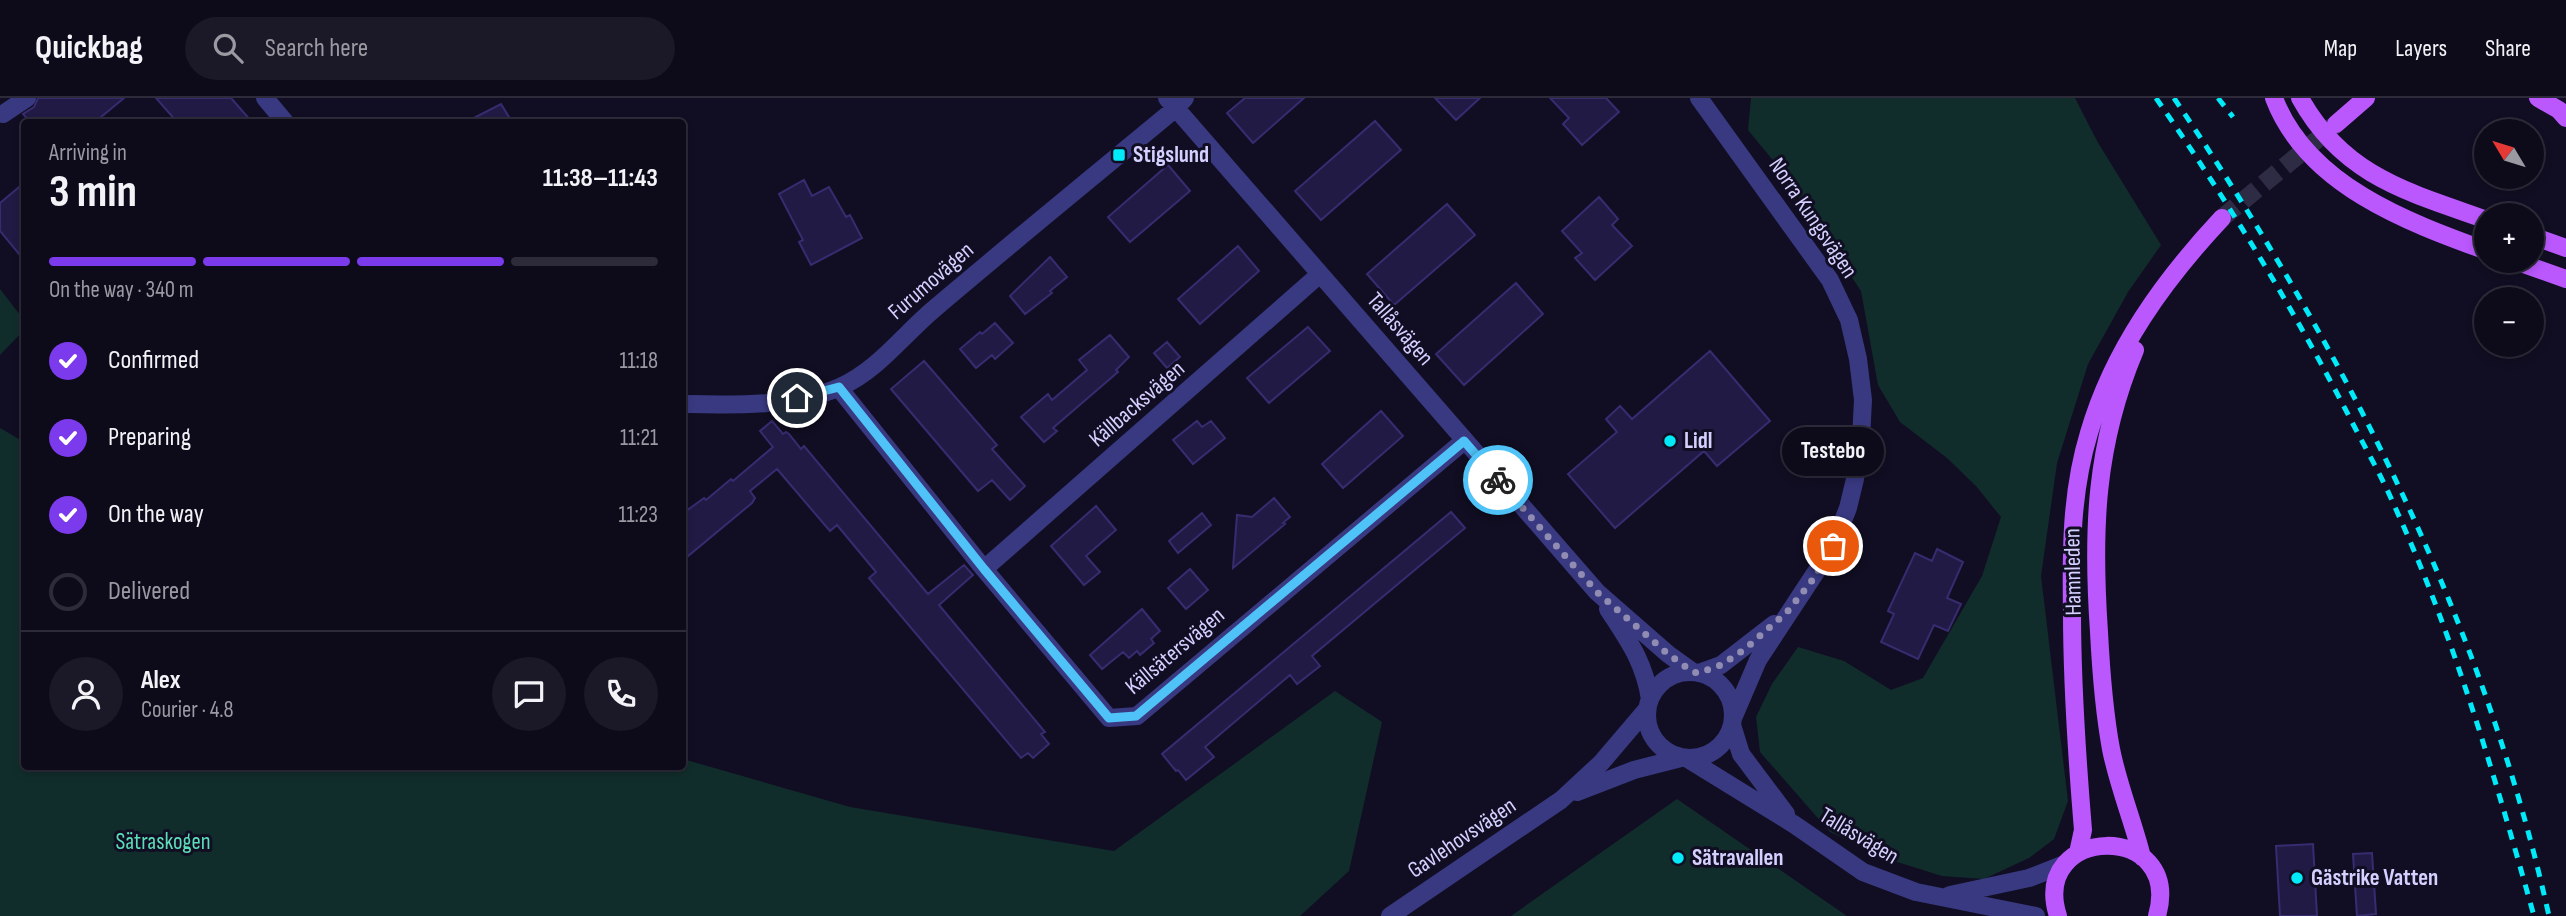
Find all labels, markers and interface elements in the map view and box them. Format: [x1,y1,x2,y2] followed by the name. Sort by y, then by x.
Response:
[185,17,675,80] search box
[35,28,143,68] text: Quickbag
[209,29,247,67] icon: search
[265,33,368,64] text: Search here
[2324,34,2357,63] text: Map
[2395,34,2447,63] text: Layers
[2485,34,2531,63] text: Share
[2474,119,2544,189] north arrow
[2474,119,2544,357] map controls
[49,139,127,167] text: Arriving in
[1133,141,1209,169] place label: Stigslund
[1111,147,1127,163] marker: Stigslund
[1762,152,1864,284] street label: Norra Kungsvägen
[543,163,658,194] text: 11:38–11:43
[49,165,137,220] text: 3 min
[2474,203,2544,273] button: +
[882,236,980,326] street label: Furumovägen
[49,276,194,304] text: On the way · 340 m
[1361,287,1439,371] street label: Tallåsvägen
[2474,287,2544,357] button: −
[49,342,87,380] icon: check
[108,345,199,376] text: Confirmed
[619,347,658,375] text: 11:18
[1083,355,1191,453] street label: Källbacksvägen
[767,368,827,428] pin
[778,379,816,417] icon: home
[49,419,87,457] icon: check
[108,422,191,453] text: Preparing
[620,424,658,452] text: 11:21
[1684,427,1712,455] place label: Lidl
[1782,427,1884,476] callout: Testebo
[1662,433,1678,449] marker: Lidl
[1801,437,1865,465] text: Testebo
[1463,445,1533,515] courier
[1479,461,1517,499] icon: bike
[49,496,87,534] icon: check
[108,499,204,530] text: On the way
[618,501,658,529] text: 11:23
[1803,516,1863,576] pin
[1814,527,1852,565] icon: bag
[2058,528,2088,616] street label: Hamnleden
[108,576,190,607] text: Delivered
[1120,601,1230,701] street label: Källsätersvägen
[49,657,123,731] button: person
[492,657,566,731] button: chat
[584,657,658,731] button: phone
[141,665,181,696] text: Alex
[141,696,234,724] text: Courier · 4.8
[1403,792,1521,884] street label: Gavlehovsvägen
[1814,801,1904,871] street label: Tallåsvägen
[115,828,211,856] park label: Sätraskogen
[1692,844,1784,872] place label: Sätravallen
[1670,850,1686,866] marker: Sätravallen
[2311,864,2438,892] place label: Gästrike Vatten
[2289,870,2305,886] marker: Gästrike Vatten

